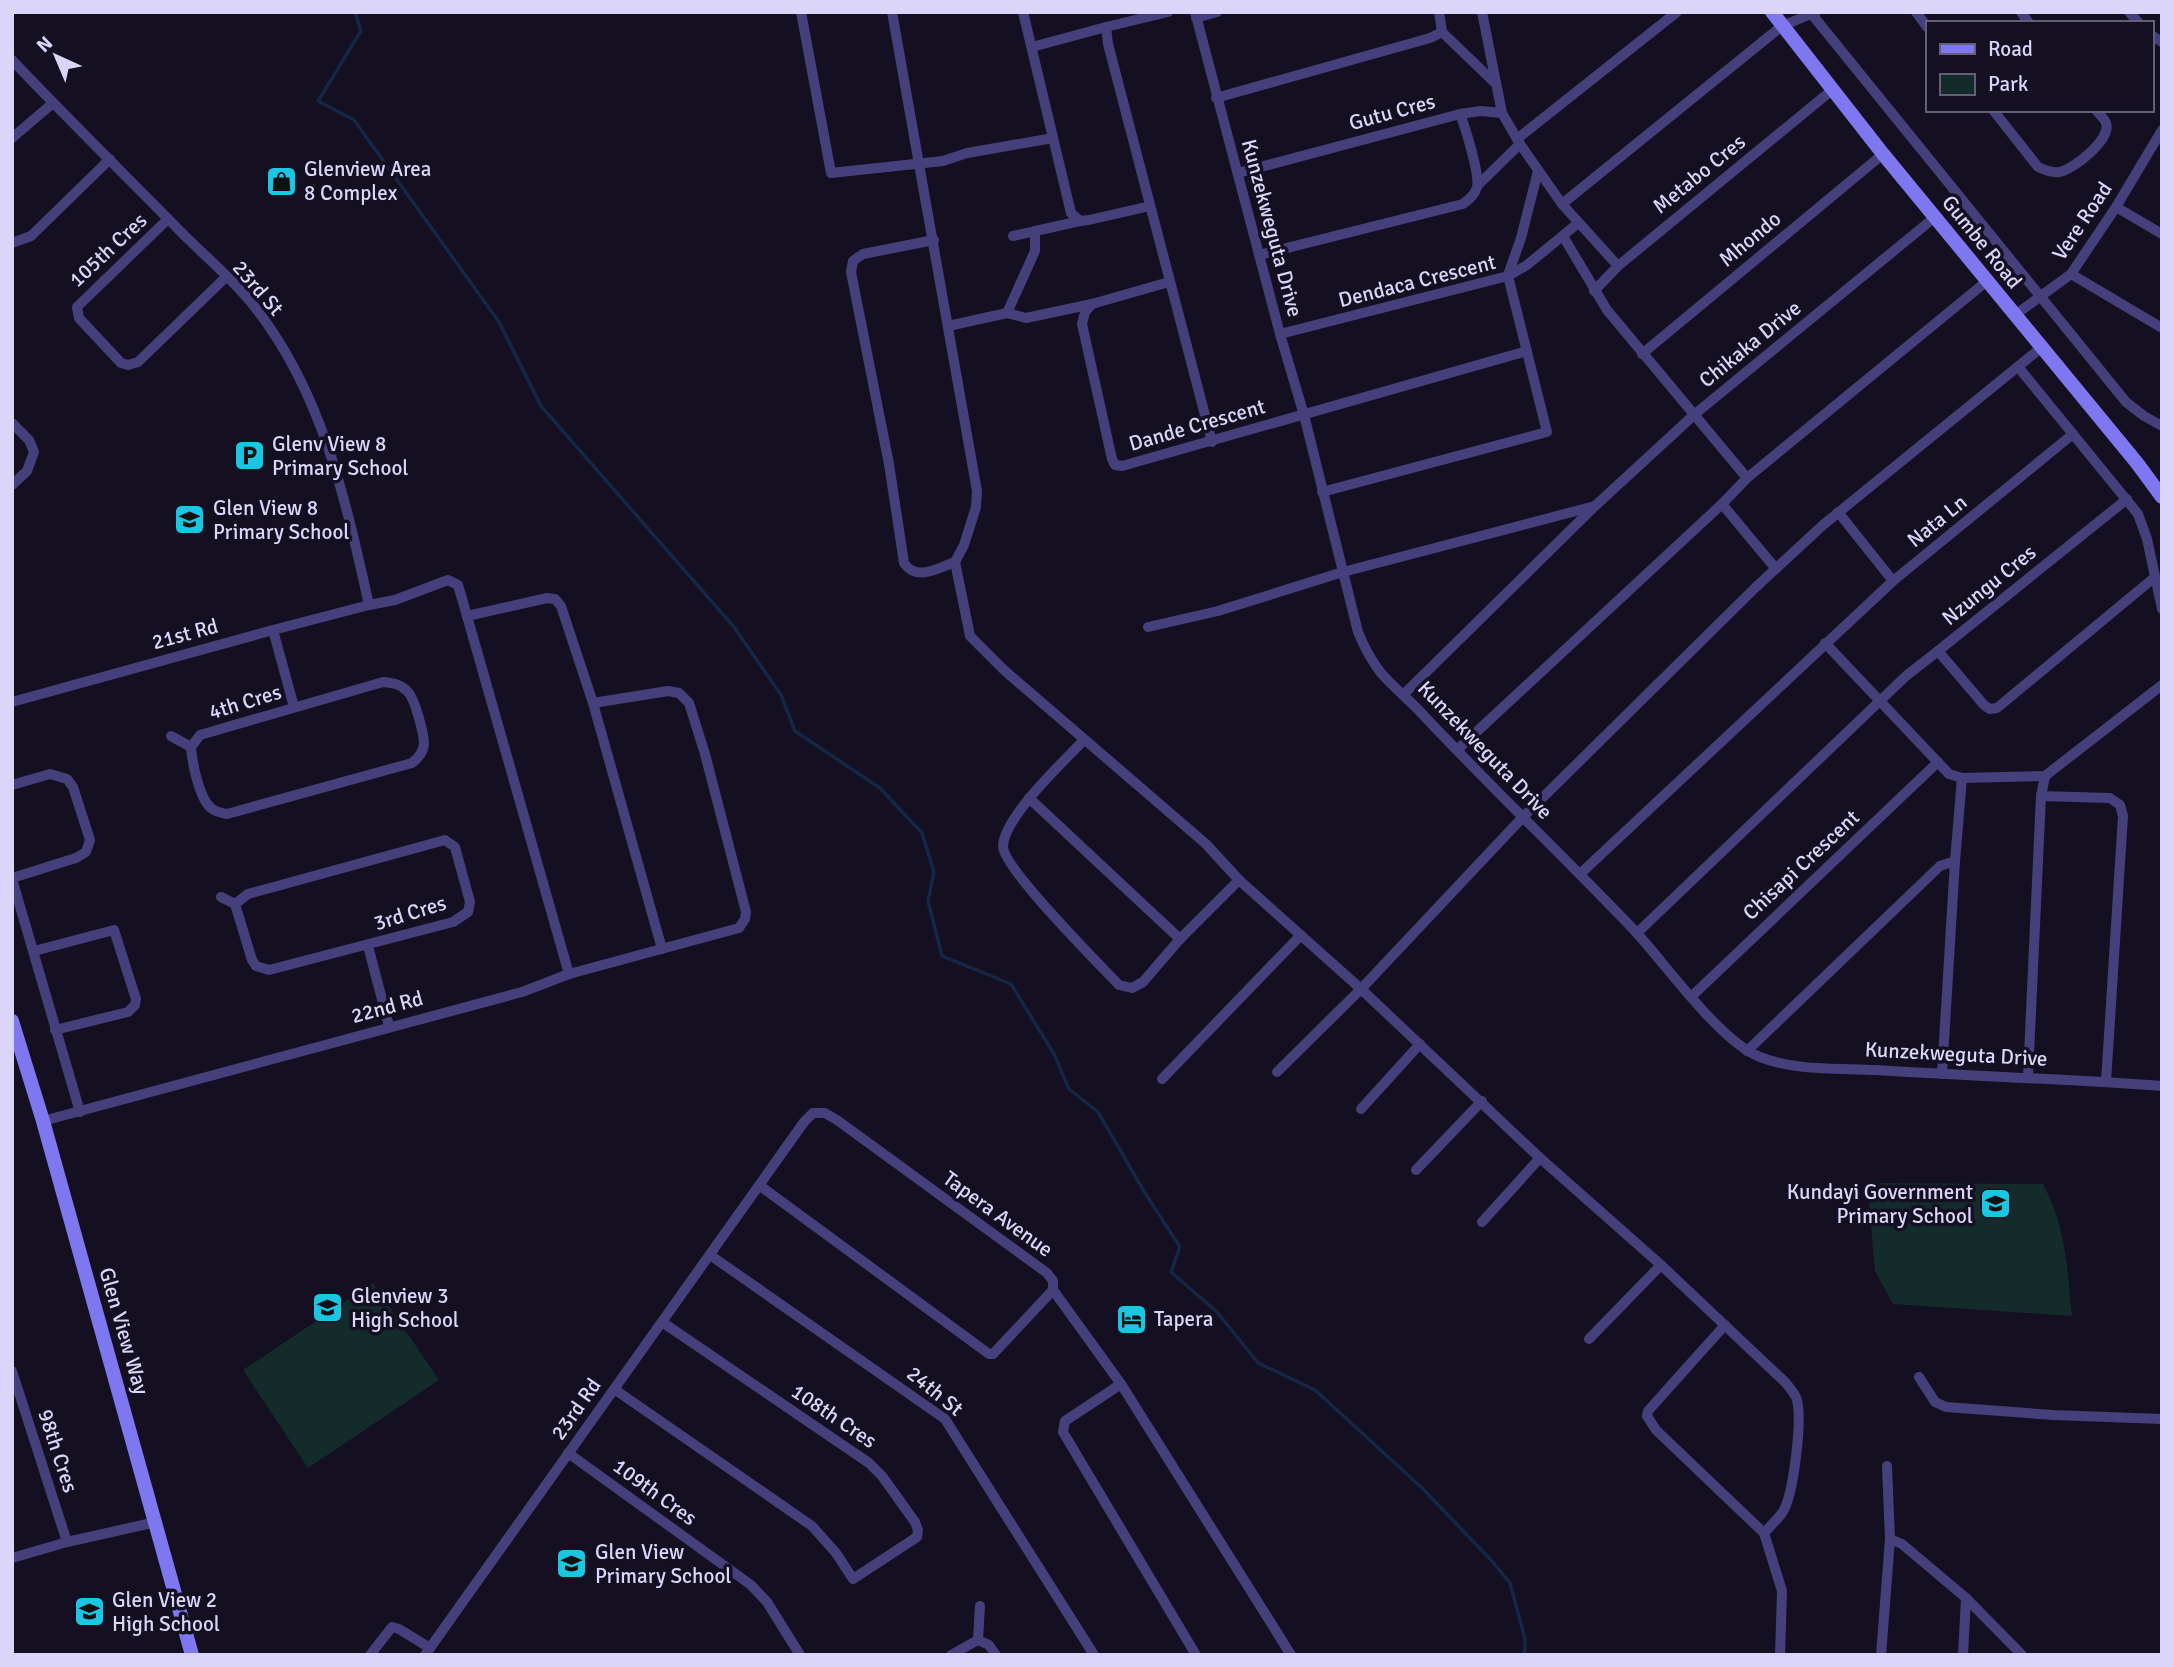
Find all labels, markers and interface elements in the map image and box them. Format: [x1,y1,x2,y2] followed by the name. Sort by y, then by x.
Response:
[21,21,91,91] north arrow
[1926,21,2153,112] legend
[32,31,58,58] text: N
[1988,36,2033,62] text: Road
[1988,71,2029,97] text: Park
[1346,88,1438,136] street label: Gutu Cres
[1647,129,1751,219] street label: Metabo Cres
[1236,136,1308,320] street label: Kunzekweguta Drive
[304,156,431,206] place label: Glenview Area 8 Complex
[264,164,298,198] shop icon: Glenview Area 8 Complex
[2046,177,2118,265] street label: Vere Road
[1936,190,2028,294] street label: Gumbe Road
[1714,206,1786,272] street label: Mhondo
[64,207,152,293] street label: 105th Cres
[1336,249,1498,313] street label: Dendaca Crescent
[227,255,289,321] street label: 23rd St
[1694,295,1806,393] street label: Chikaka Drive
[1126,393,1268,457] street label: Dande Crescent
[272,431,408,481] place label: Glenv View 8 Primary School
[232,439,266,473] parking icon: Glenv View 8 Primary School
[1902,489,1972,553] street label: Nata Ln
[213,495,349,545] place label: Glen View 8 Primary School
[173,503,207,537] school or university icon: Glen View 8 Primary School
[1937,539,2041,631] street label: Nzungu Cres
[149,613,221,655] street label: 21st Rd
[1412,675,1558,825] street label: Kunzekweguta Drive
[206,679,284,725] street label: 4th Cres
[1737,804,1865,926] street label: Chisapi Crescent
[371,890,449,936] street label: 3rd Cres
[348,985,426,1029] street label: 22nd Rd
[1864,1036,2048,1072] street label: Kunzekweguta Drive
[938,1165,1058,1263] street label: Tapera Avenue
[1787,1179,1973,1229] place label: Kundayi Government Primary School
[1979,1187,2013,1221] school or university icon: Kundayi Government Primary School
[93,1264,155,1398] street label: Glen View Way
[351,1283,459,1333] place label: Glenview 3 High School
[311,1291,345,1325] school or university icon: Glenview 3 High School
[1114,1302,1148,1336] hotel icon: Tapera
[1154,1306,1213,1332] place label: Tapera
[902,1360,968,1422] street label: 24th St
[545,1373,607,1445] street label: 23rd Rd
[786,1378,882,1454] street label: 108th Cres
[32,1406,84,1496] street label: 98th Cres
[608,1453,702,1531] street label: 109th Cres
[595,1539,731,1589] place label: Glen View Primary School
[555,1547,589,1581] school or university icon: Glen View Primary School
[112,1587,220,1637] place label: Glen View 2 High School
[72,1595,106,1629] school or university icon: Glen View 2 High School

